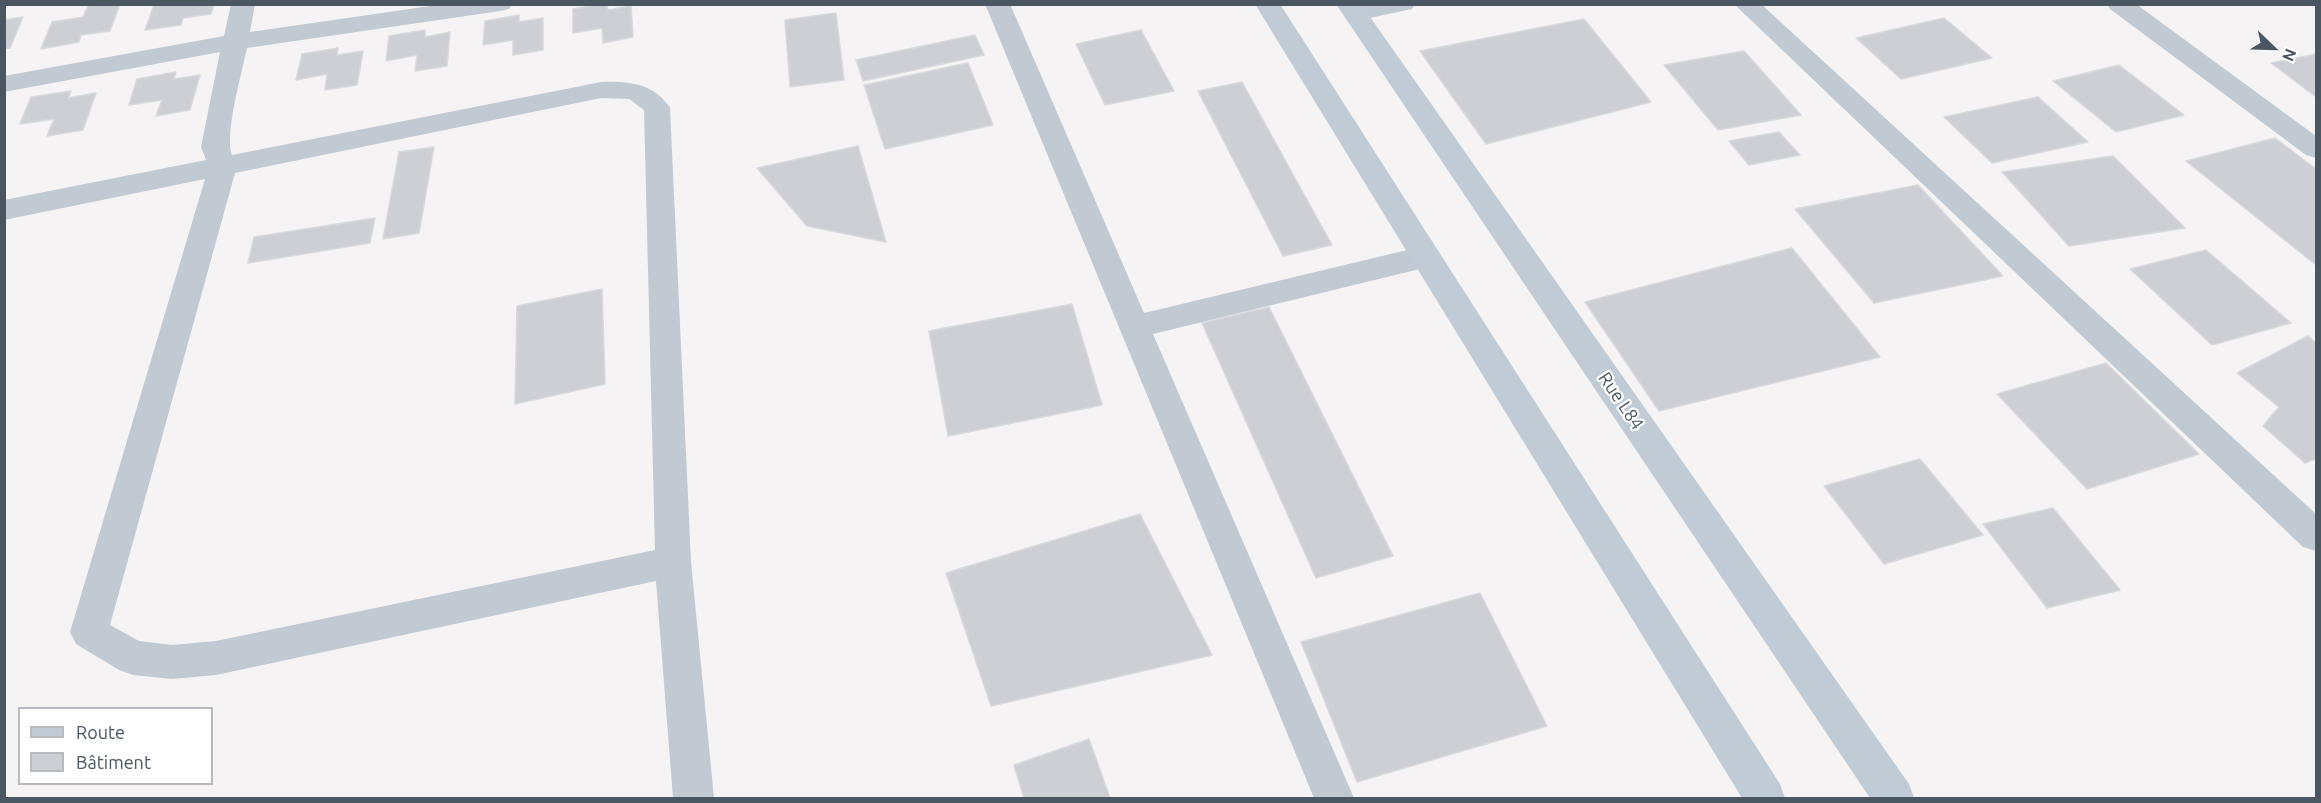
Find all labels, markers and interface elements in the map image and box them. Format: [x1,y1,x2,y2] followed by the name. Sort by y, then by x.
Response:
[2243,18,2303,78] north arrow
[2279,46,2300,64] text: N
[1594,368,1648,434] street label: Rue L84
[18,707,213,785] legend
[76,722,125,742] text: Route
[76,752,151,772] text: Bâtiment

